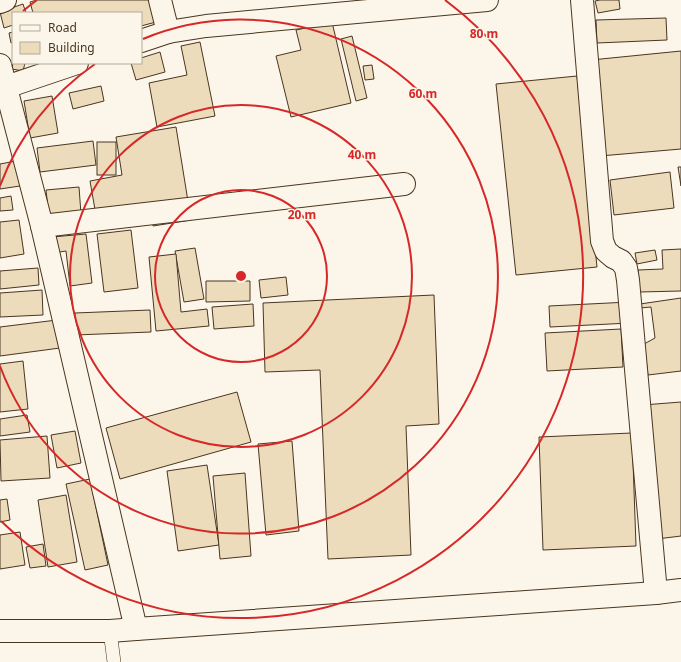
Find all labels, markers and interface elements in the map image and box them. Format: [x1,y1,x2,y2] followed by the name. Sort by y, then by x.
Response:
[12,12,142,64] legend
[48,19,77,36] text: Road
[470,25,498,42] text: 80 m
[48,39,95,56] text: Building
[409,85,437,102] text: 60 m
[348,146,376,163] text: 40 m
[288,206,316,223] text: 20 m
[234,269,248,283] centre of rings

